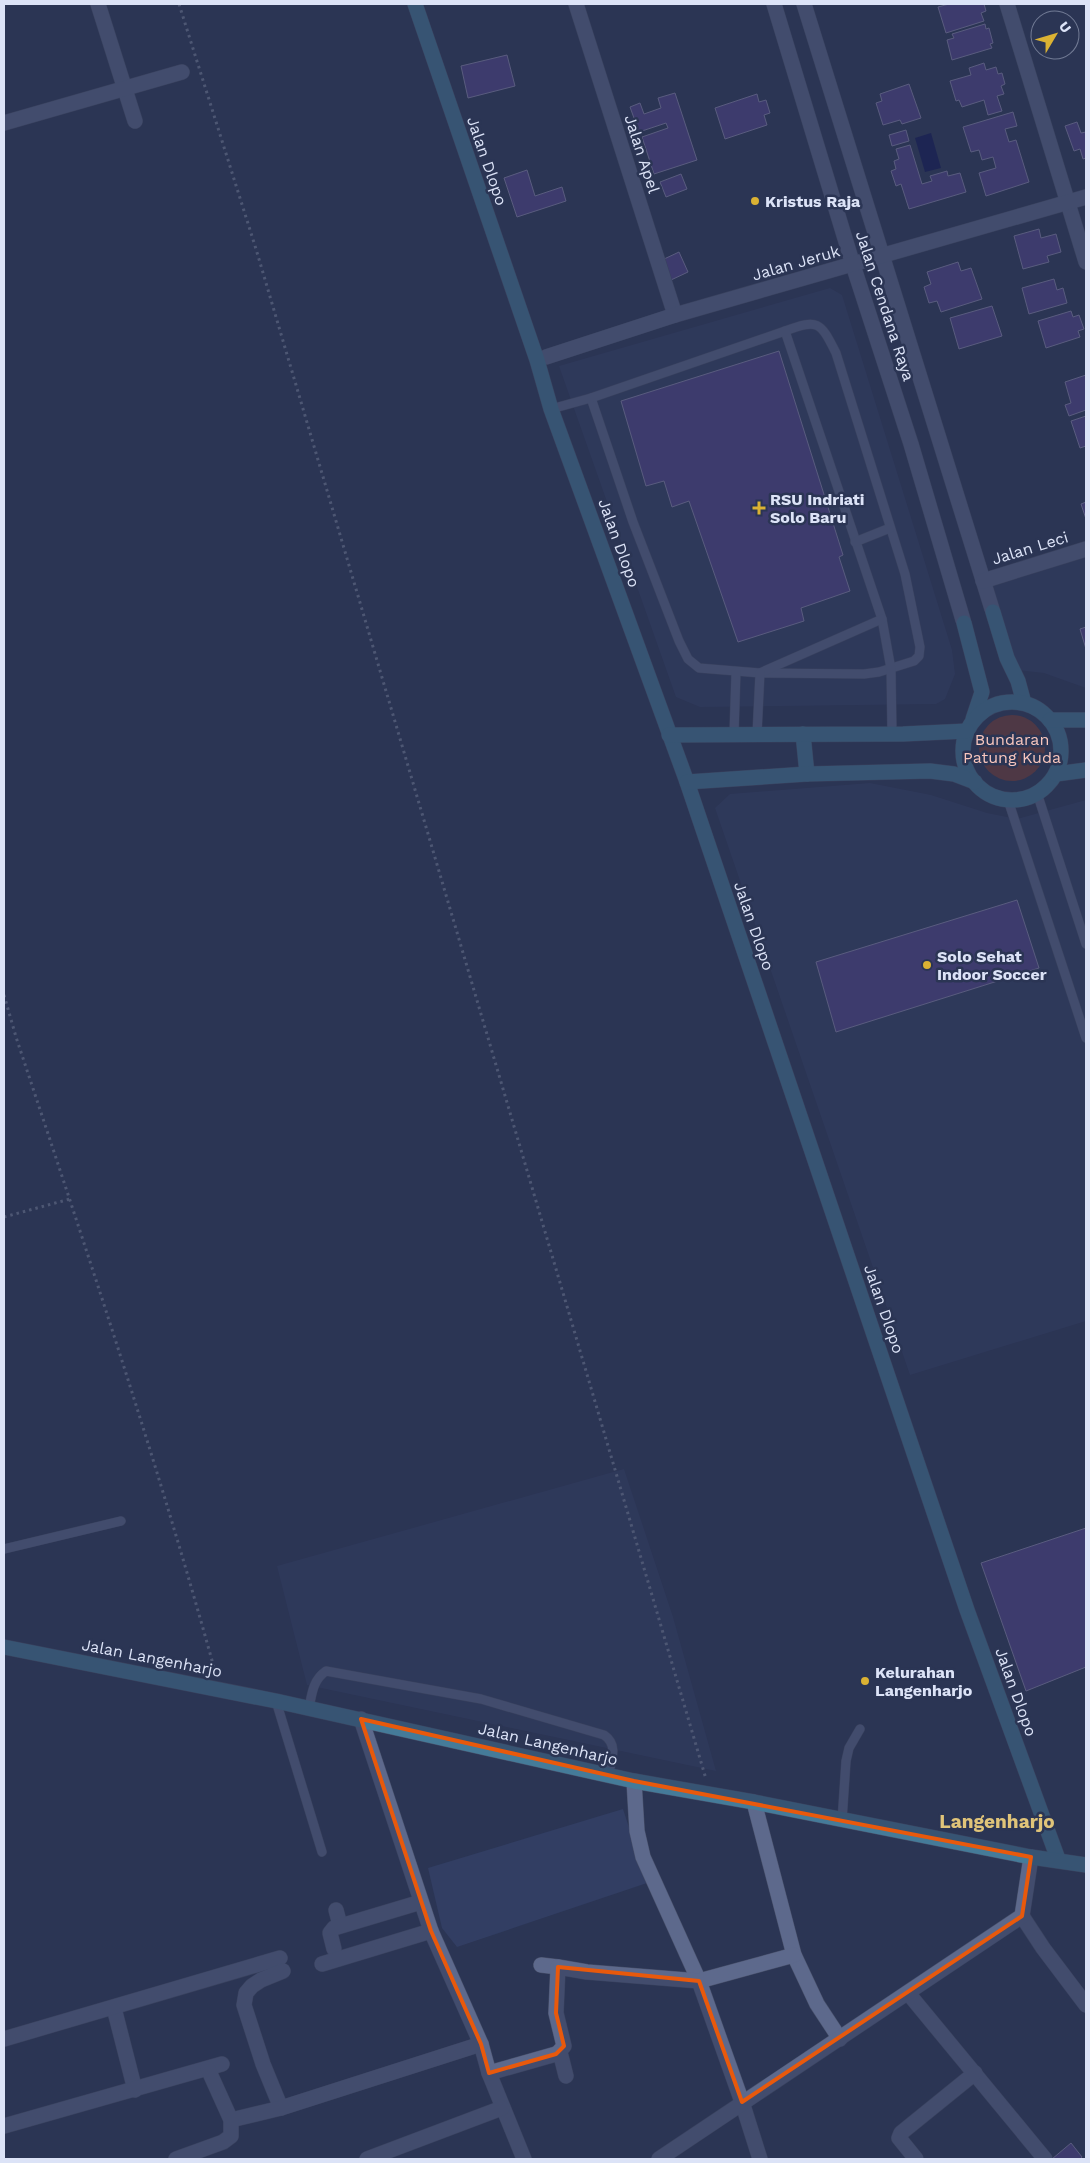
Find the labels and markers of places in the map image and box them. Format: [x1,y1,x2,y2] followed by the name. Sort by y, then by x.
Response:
[765,192,861,211] place label: Kristus Raja
[749,195,761,207] marker: Kristus Raja
[770,490,864,527] place label: RSU Indriati Solo Baru
[752,501,766,515] marker: RSU Indriati Solo Baru
[937,947,1047,984] place label: Solo Sehat Indoor Soccer
[921,959,933,971] marker: Solo Sehat Indoor Soccer
[875,1663,973,1700] place label: Kelurahan Langenharjo
[859,1675,871,1687] marker: Kelurahan Langenharjo

